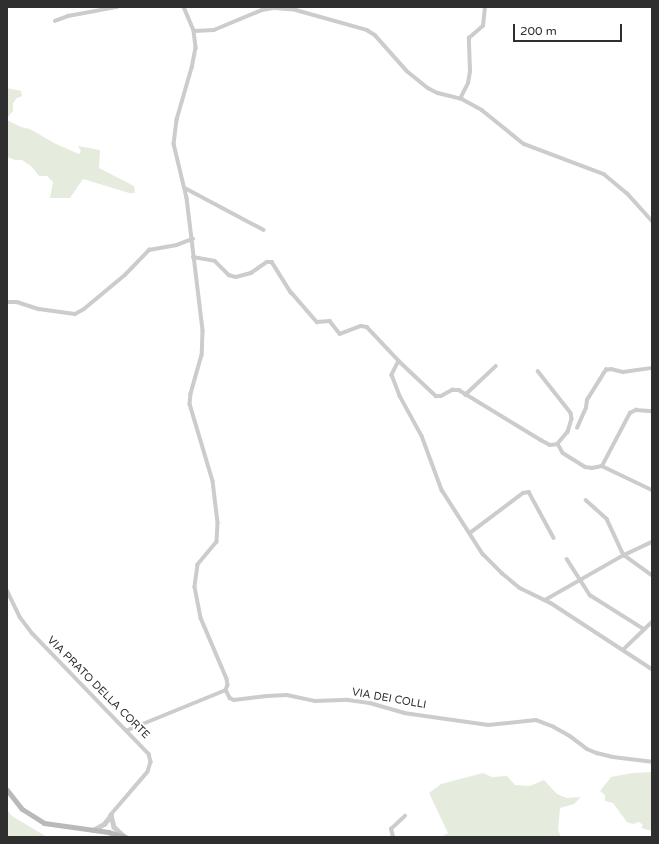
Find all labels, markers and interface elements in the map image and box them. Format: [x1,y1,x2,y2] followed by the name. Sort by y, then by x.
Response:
[515,16,624,42] scale bar
[520,24,557,38] text: 200 m
[44,634,152,742] street label: VIA PRATO DELLA CORTE
[351,686,427,712] street label: VIA DEI COLLI

